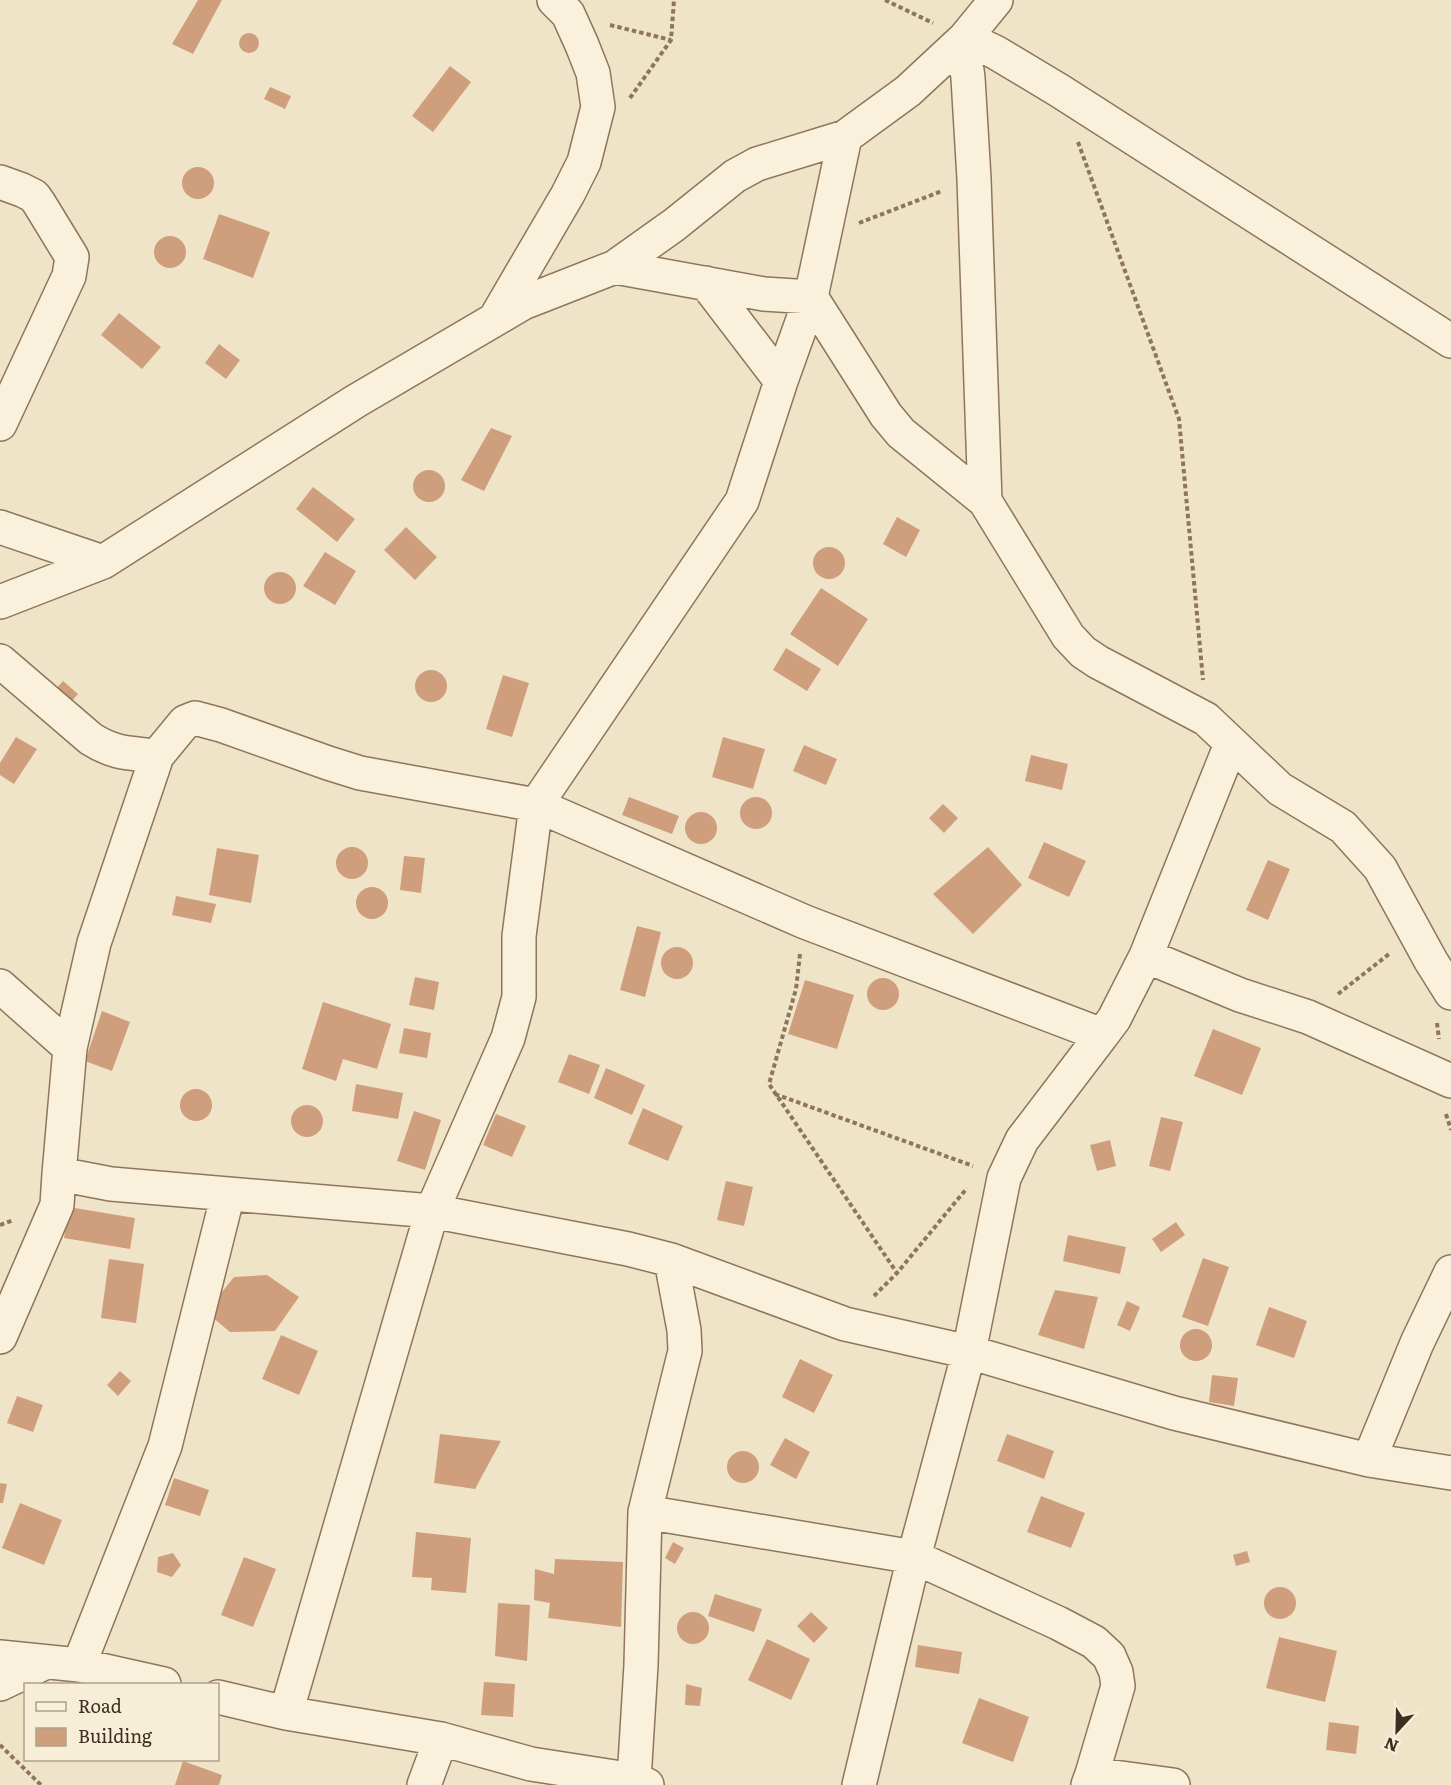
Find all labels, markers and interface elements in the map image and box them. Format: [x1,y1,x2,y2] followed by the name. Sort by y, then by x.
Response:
[24,1683,219,1761] legend
[78,1692,122,1719] text: Road
[1367,1701,1427,1761] north arrow
[78,1722,153,1749] text: Building
[1380,1732,1402,1759] text: N

